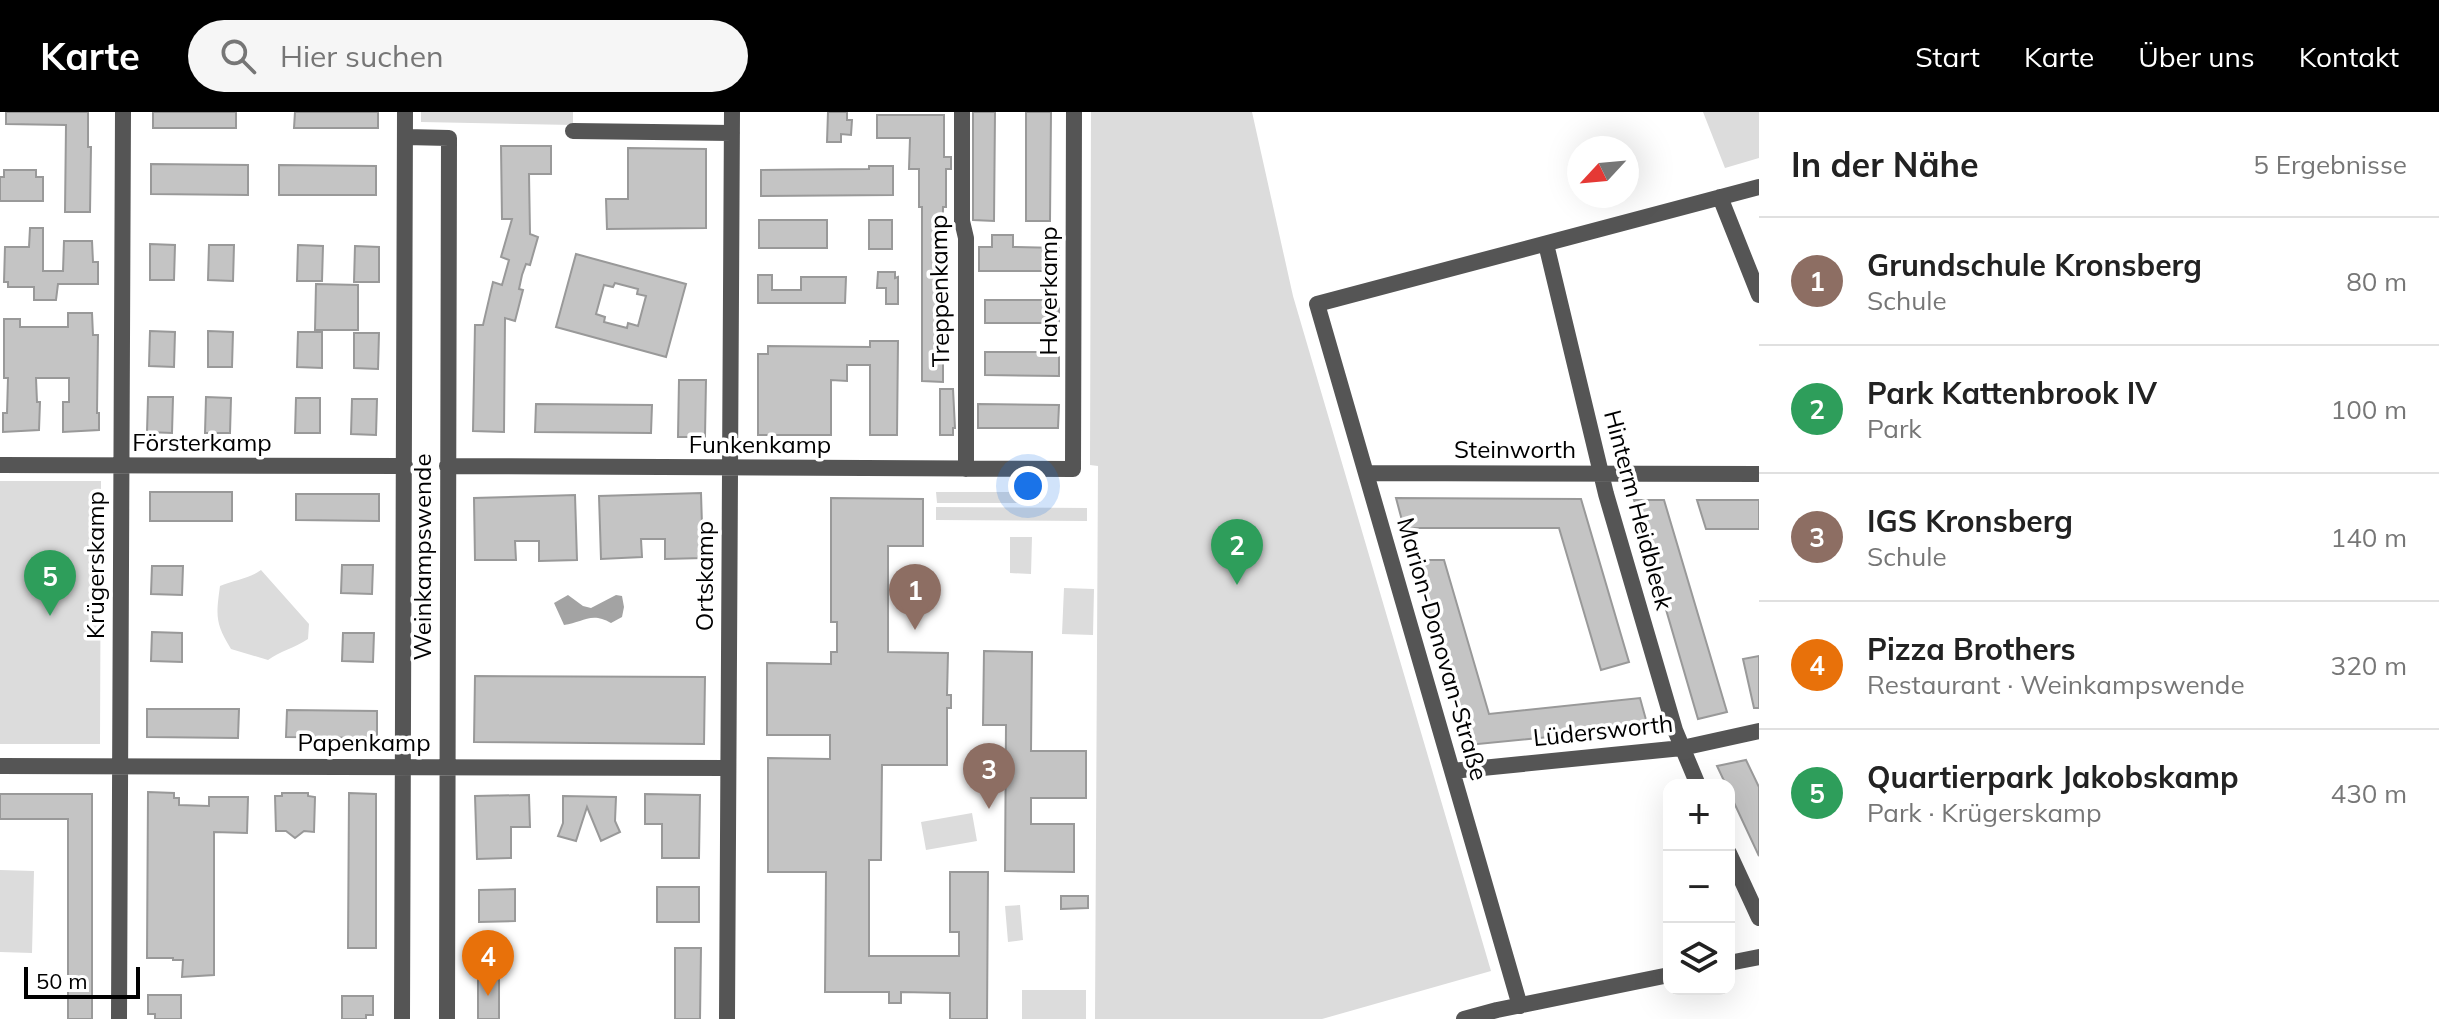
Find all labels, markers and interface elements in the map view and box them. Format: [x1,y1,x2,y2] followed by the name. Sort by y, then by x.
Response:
[188,20,748,92] search box
[40,32,140,80] text: Karte
[216,34,260,78] icon: search
[280,37,444,75] text: Hier suchen
[1915,39,1980,74] text: Start
[2024,39,2094,74] text: Karte
[2138,39,2255,74] text: Über uns
[2299,39,2399,74] text: Kontakt
[1567,136,1639,208] north arrow
[1791,143,1979,186] text: In der Nähe
[2253,148,2407,181] text: 5 Ergebnisse
[923,215,955,367] street label: Treppenkamp
[1033,226,1063,356] street label: Haverkamp
[1867,246,2202,284] text: Grundschule Kronsberg
[1809,265,1825,298] text: 1
[2346,265,2407,298] text: 80 m
[1867,284,1947,317] text: Schule
[1867,374,2157,412] text: Park Kattenbrook IV
[1809,393,1825,426] text: 2
[2331,393,2407,426] text: 100 m
[1598,407,1680,614] street label: Hinterm Heidbleek
[1867,412,1922,445] text: Park
[132,427,272,457] street label: Försterkamp
[689,429,831,459] street label: Funkenkamp
[1454,434,1576,464] street label: Steinworth
[407,453,437,661] street label: Weinkampswende
[1008,466,1048,506] your location
[80,491,110,639] street label: Krügerskamp
[1867,502,2073,540] text: IGS Kronsberg
[1391,514,1495,784] street label: Marion-Donovan-Straße
[1211,519,1263,585] pin: 2
[689,521,719,631] street label: Ortskamp
[1809,521,1825,554] text: 3
[2331,521,2407,554] text: 140 m
[1867,540,1947,573] text: Schule
[24,550,76,616] pin: 5
[889,564,941,630] pin: 1
[1867,630,2075,668] text: Pizza Brothers
[1809,649,1825,682] text: 4
[2331,649,2407,682] text: 320 m
[1867,668,2245,701] text: Restaurant · Weinkampswende
[1531,708,1674,752] street label: Lüdersworth
[297,727,431,757] street label: Papenkamp
[963,743,1015,809] pin: 3
[1867,758,2239,796] text: Quartierpark Jakobskamp
[1809,777,1825,810] text: 5
[2331,777,2407,810] text: 430 m
[1663,779,1735,995] map controls
[1663,779,1735,851] button: +
[1867,796,2102,829] text: Park · Krügerskamp
[1663,851,1735,923] button: −
[1663,923,1735,995] button: layers
[462,930,514,996] pin: 4
[24,963,140,999] scale bar
[36,967,87,995] text: 50 m

